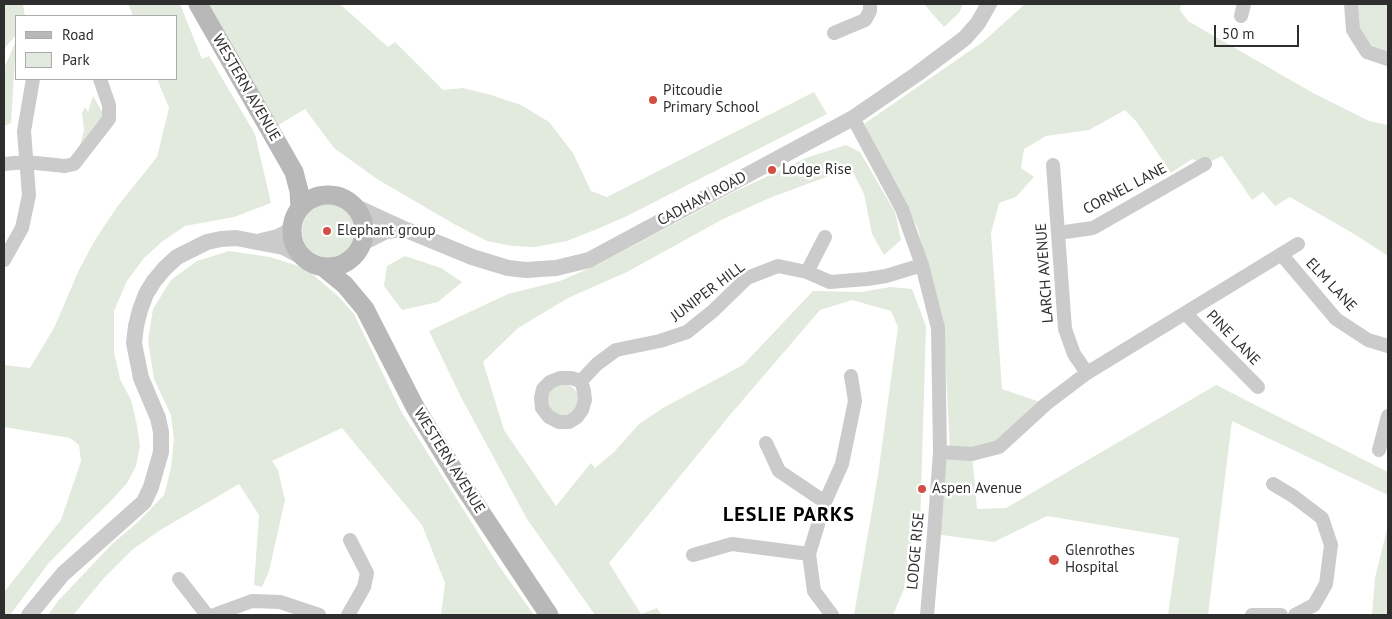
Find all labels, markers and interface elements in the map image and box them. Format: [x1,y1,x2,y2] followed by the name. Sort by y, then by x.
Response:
[15,15,178,80] legend
[1217,15,1302,47] scale bar
[1222,24,1255,43] text: 50 m
[62,25,94,44] text: Road
[208,31,284,145] street label: WESTERN AVENUE
[62,50,90,69] text: Park
[663,82,759,117] place label: Pitcoudie Primary School
[647,94,659,106] marker: Pitcoudie Primary School
[1080,159,1170,219] street label: CORNEL LANE
[782,161,852,179] place label: Lodge Rise
[766,164,778,176] marker: Lodge Rise
[654,168,750,230] street label: CADHAM ROAD
[337,222,435,240] place label: Elephant group
[1033,222,1057,324] street label: LARCH AVENUE
[321,225,333,237] marker: Elephant group
[1302,255,1360,315] street label: ELM LANE
[667,258,749,326] street label: JUNIPER HILL
[1202,307,1264,369] street label: PINE LANE
[409,405,489,517] street label: WESTERN AVENUE
[932,480,1022,498] place label: Aspen Avenue
[916,483,928,495] marker: Aspen Avenue
[722,503,856,527] district label: LESLIE PARKS
[904,512,928,590] street label: LODGE RISE
[1065,542,1135,577] place label: Glenrothes Hospital
[1047,553,1061,567] marker: Glenrothes Hospital

